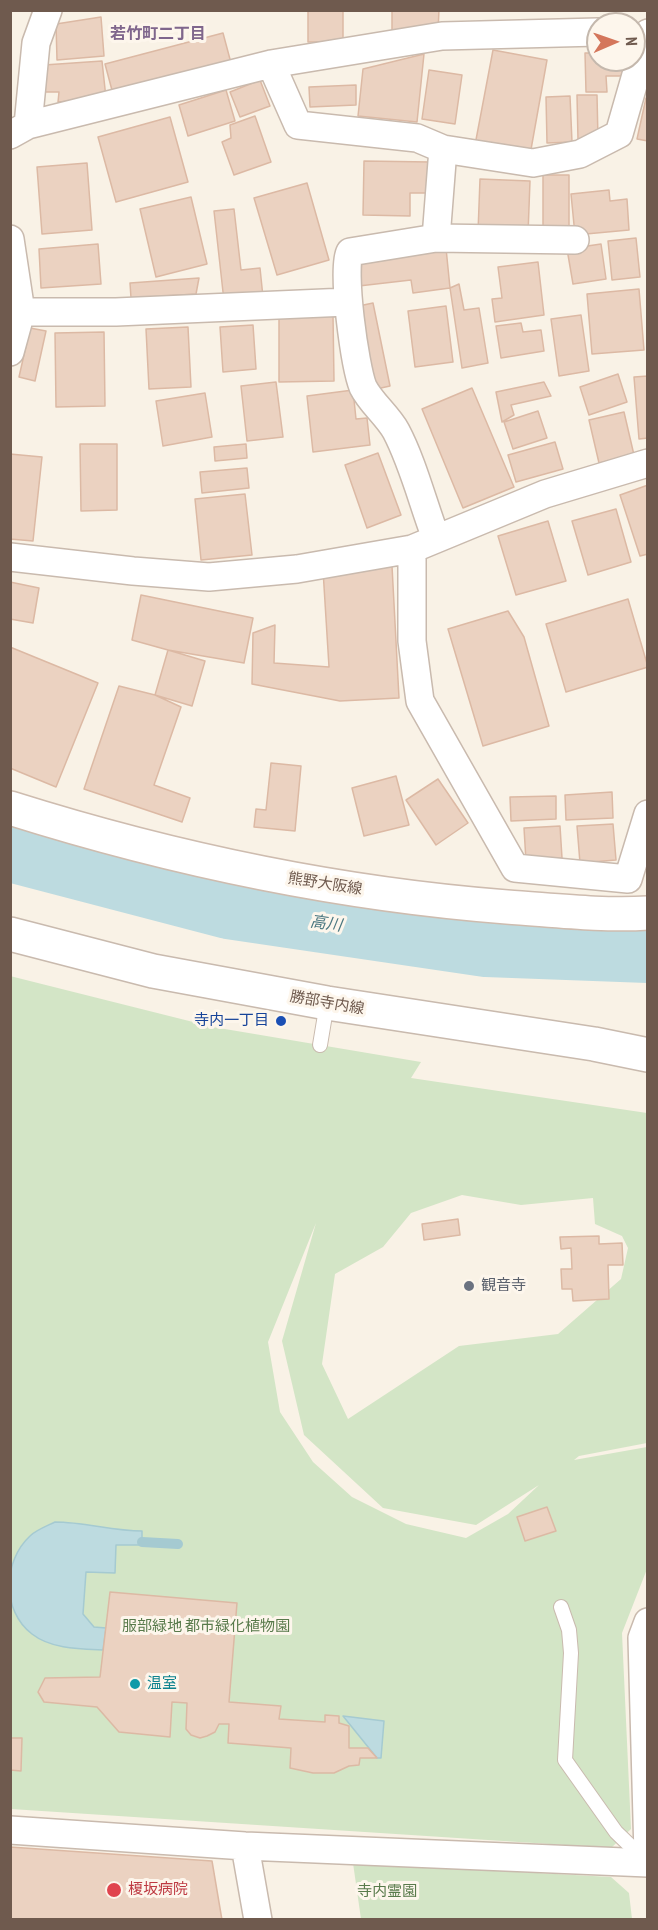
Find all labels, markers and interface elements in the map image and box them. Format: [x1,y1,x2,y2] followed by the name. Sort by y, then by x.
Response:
[586,12,646,72] north arrow
[110,24,206,44] district label: 若竹町二丁目
[622,37,642,46] text: N
[287,869,363,899] street label: 熊野大阪線
[309,912,343,936] water label: 高川
[289,988,365,1018] street label: 勝部寺内線
[194,1012,269,1030] place label: 寺内一丁目
[274,1014,288,1028] marker: 寺内一丁目
[481,1277,526,1295] place label: 観音寺
[462,1279,476,1293] marker: 観音寺
[122,1618,290,1636] park label: 服部緑地 都市緑化植物園
[147,1675,177,1693] place label: 温室
[128,1677,142,1691] marker: 温室
[105,1881,123,1899] marker: 榎坂病院
[128,1881,188,1899] place label: 榎坂病院
[357,1883,417,1901] park label: 寺内霊園

